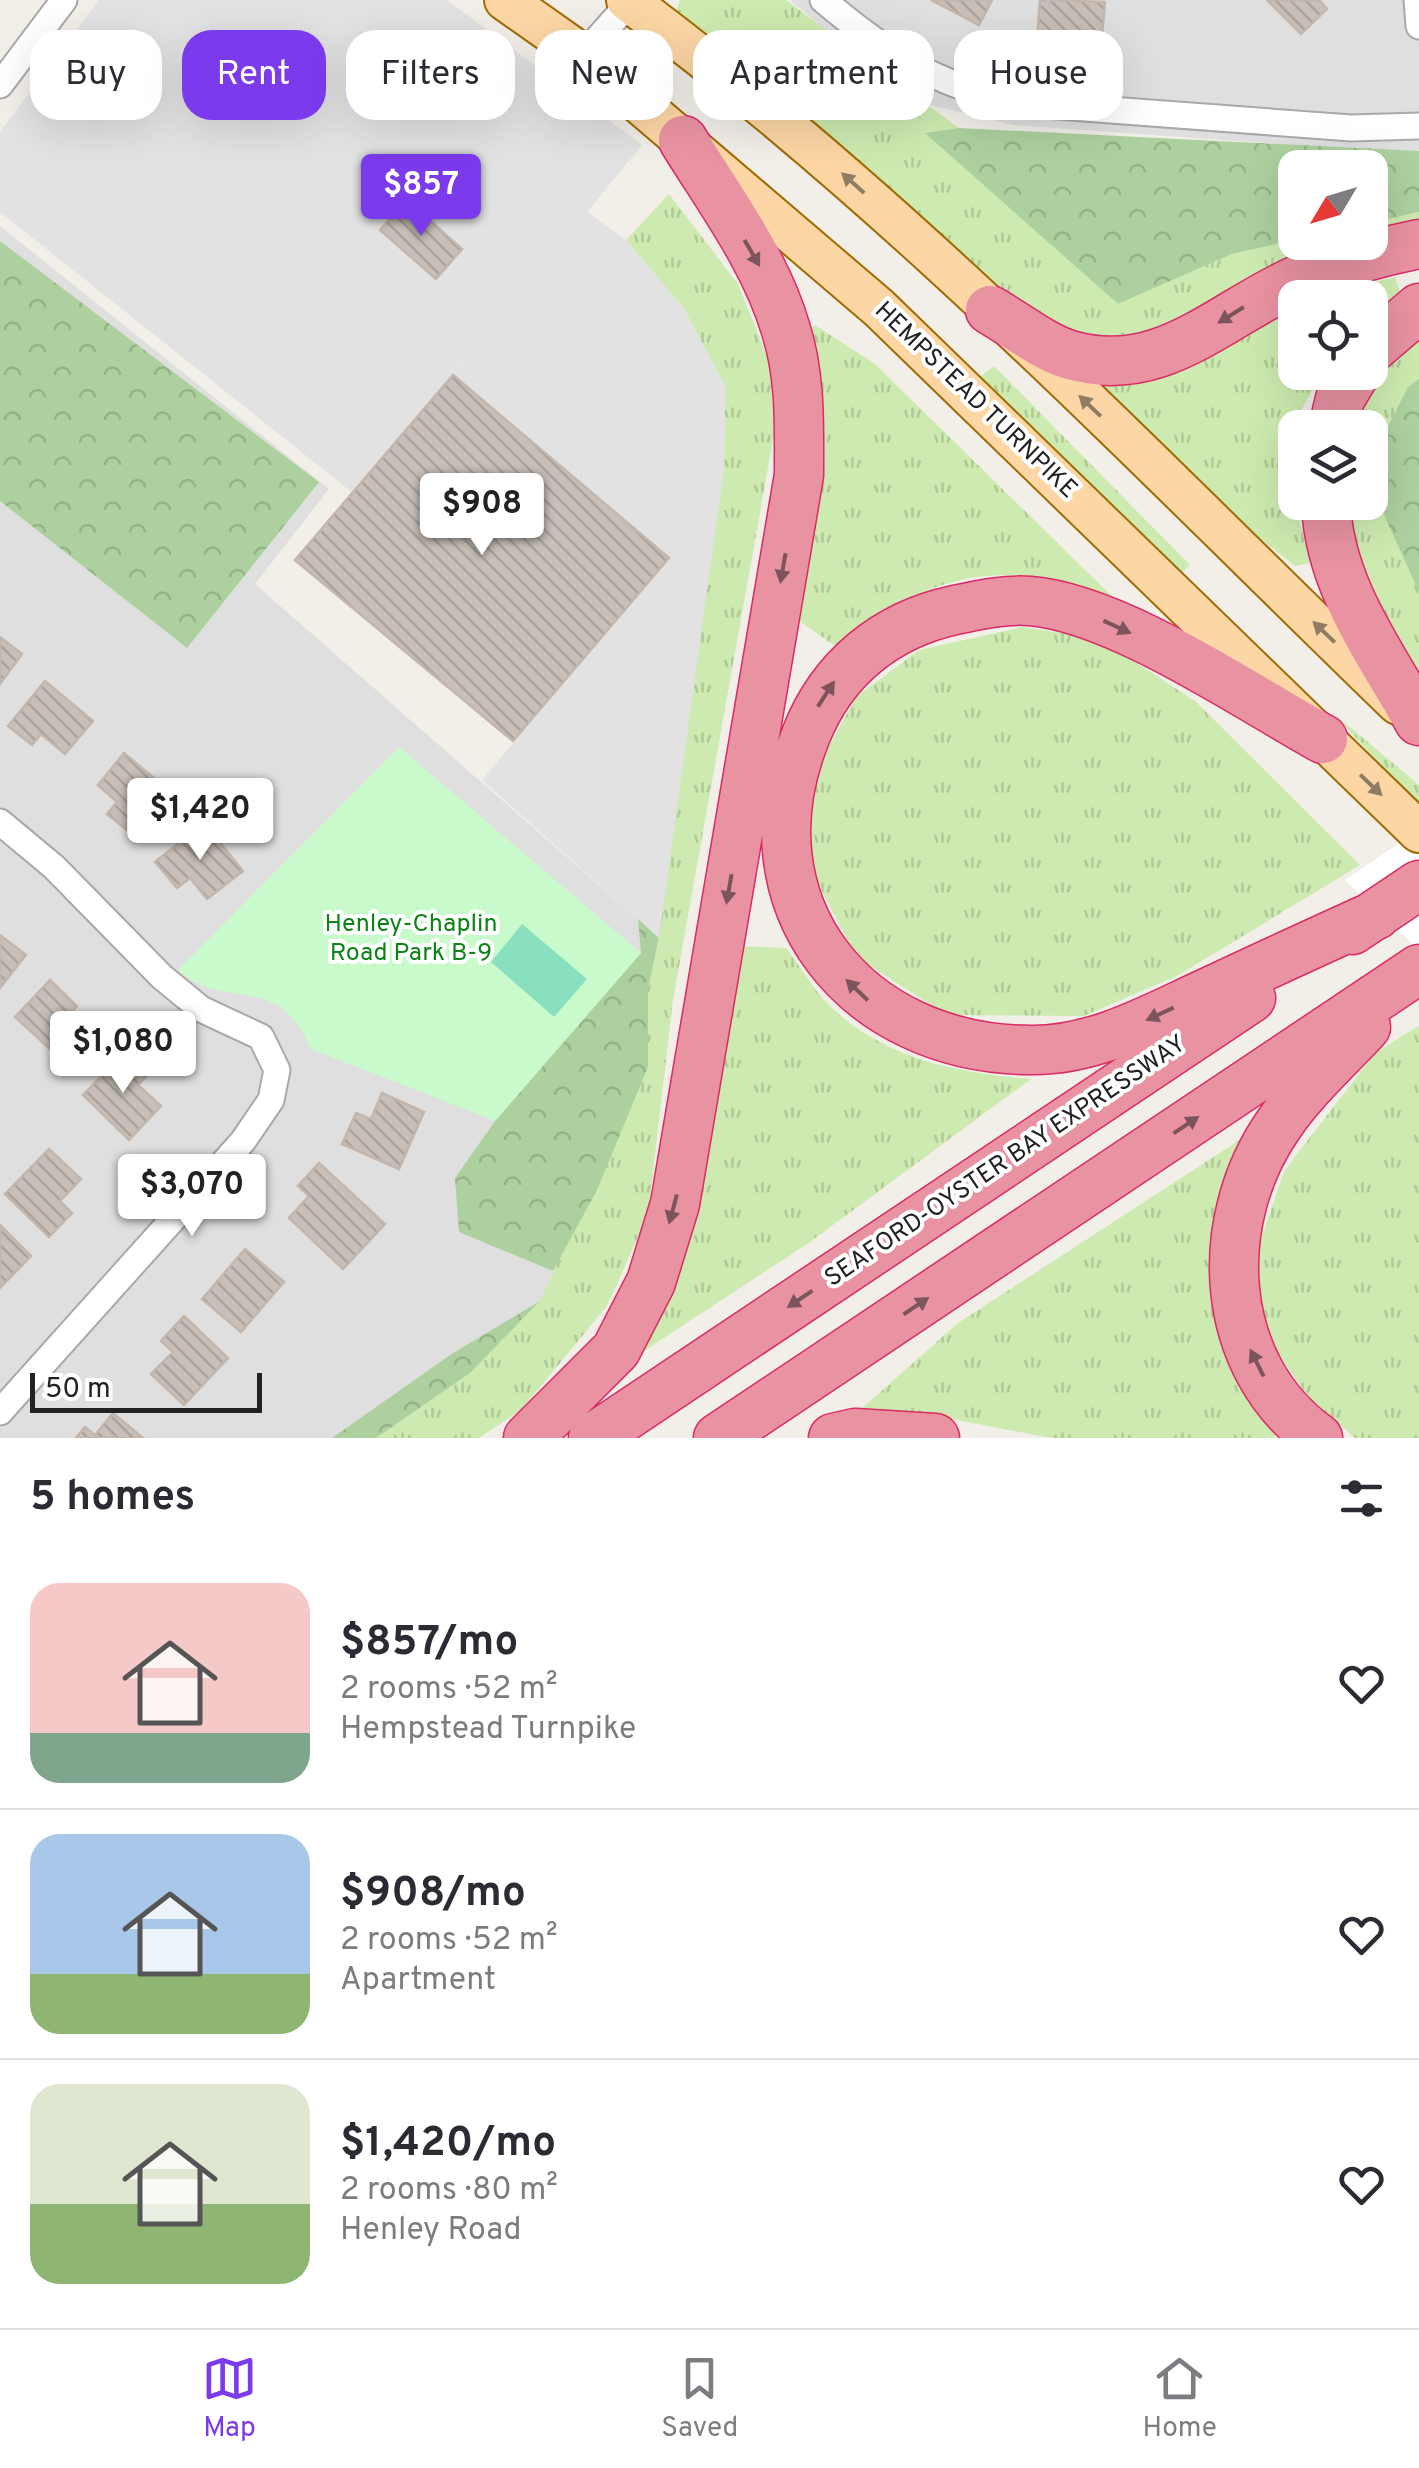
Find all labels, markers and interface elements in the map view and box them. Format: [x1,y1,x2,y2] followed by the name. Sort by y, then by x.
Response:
[30,30,162,120] chip: Buy
[182,30,326,120] chip: Rent
[346,30,515,120] chip: Filters
[535,30,673,120] chip: New
[693,30,934,120] chip: Apartment
[954,30,1123,120] chip: House
[1278,150,1388,260] north arrow
[1278,150,1388,520] map controls
[362,154,480,239] pin: $857
[383,166,459,206] text: $857
[841,173,866,195] one-way arrow
[742,239,760,267] one-way arrow
[1278,280,1388,390] button: locate
[867,296,1083,506] street label: HEMPSTEAD TURNPIKE
[1217,305,1244,324] one-way arrow
[1078,395,1102,418] one-way arrow
[1278,410,1388,520] button: layers
[423,473,541,558] pin: $908
[442,485,522,525] text: $908
[775,553,790,584] one-way arrow
[1102,618,1131,635] one-way arrow
[1312,621,1336,644] one-way arrow
[816,680,835,707] one-way arrow
[1358,773,1382,797] one-way arrow
[119,778,281,863] pin: $1,420
[149,790,251,830] text: $1,420
[721,873,736,905] one-way arrow
[325,909,497,970] park label: Henley-Chaplin Road Park B-9
[845,979,869,1002] one-way arrow
[1146,1006,1175,1023] one-way arrow
[42,1011,204,1096] pin: $1,080
[72,1023,174,1063] text: $1,080
[819,1029,1193,1295] street label: SEAFORD-OYSTER BAY EXPRESSWAY
[1172,1116,1199,1135] one-way arrow
[111,1154,273,1239] pin: $3,070
[140,1166,244,1206] text: $3,070
[664,1194,680,1225] one-way arrow
[787,1290,814,1308] one-way arrow
[902,1297,929,1316] one-way arrow
[1249,1349,1266,1378] one-way arrow
[30,1368,262,1412] scale bar
[45,1372,111,1408] text: 50 m
[1334,1471,1389,1526] icon: filters
[30,1472,195,1525] text: 5 homes
[340,1617,518,1670] text: $857/mo
[110,1623,230,1743] icon: home
[1334,1656,1389,1711] icon: heart
[340,1670,557,1710] text: 2 rooms · 52 m²
[340,1710,636,1750] text: Hempstead Turnpike
[340,1868,526,1921] text: $908/mo
[110,1874,230,1994] icon: home
[1334,1907,1389,1962] icon: heart
[340,1921,557,1961] text: 2 rooms · 52 m²
[340,1961,496,2001] text: Apartment
[340,2118,556,2171] text: $1,420/mo
[110,2124,230,2244] icon: home
[1334,2157,1389,2212] icon: heart
[340,2171,558,2211] text: 2 rooms · 80 m²
[340,2211,522,2251] text: Henley Road
[202,2351,257,2447] tab: Map
[661,2351,738,2447] tab: Saved
[1143,2351,1217,2447] tab: Home

